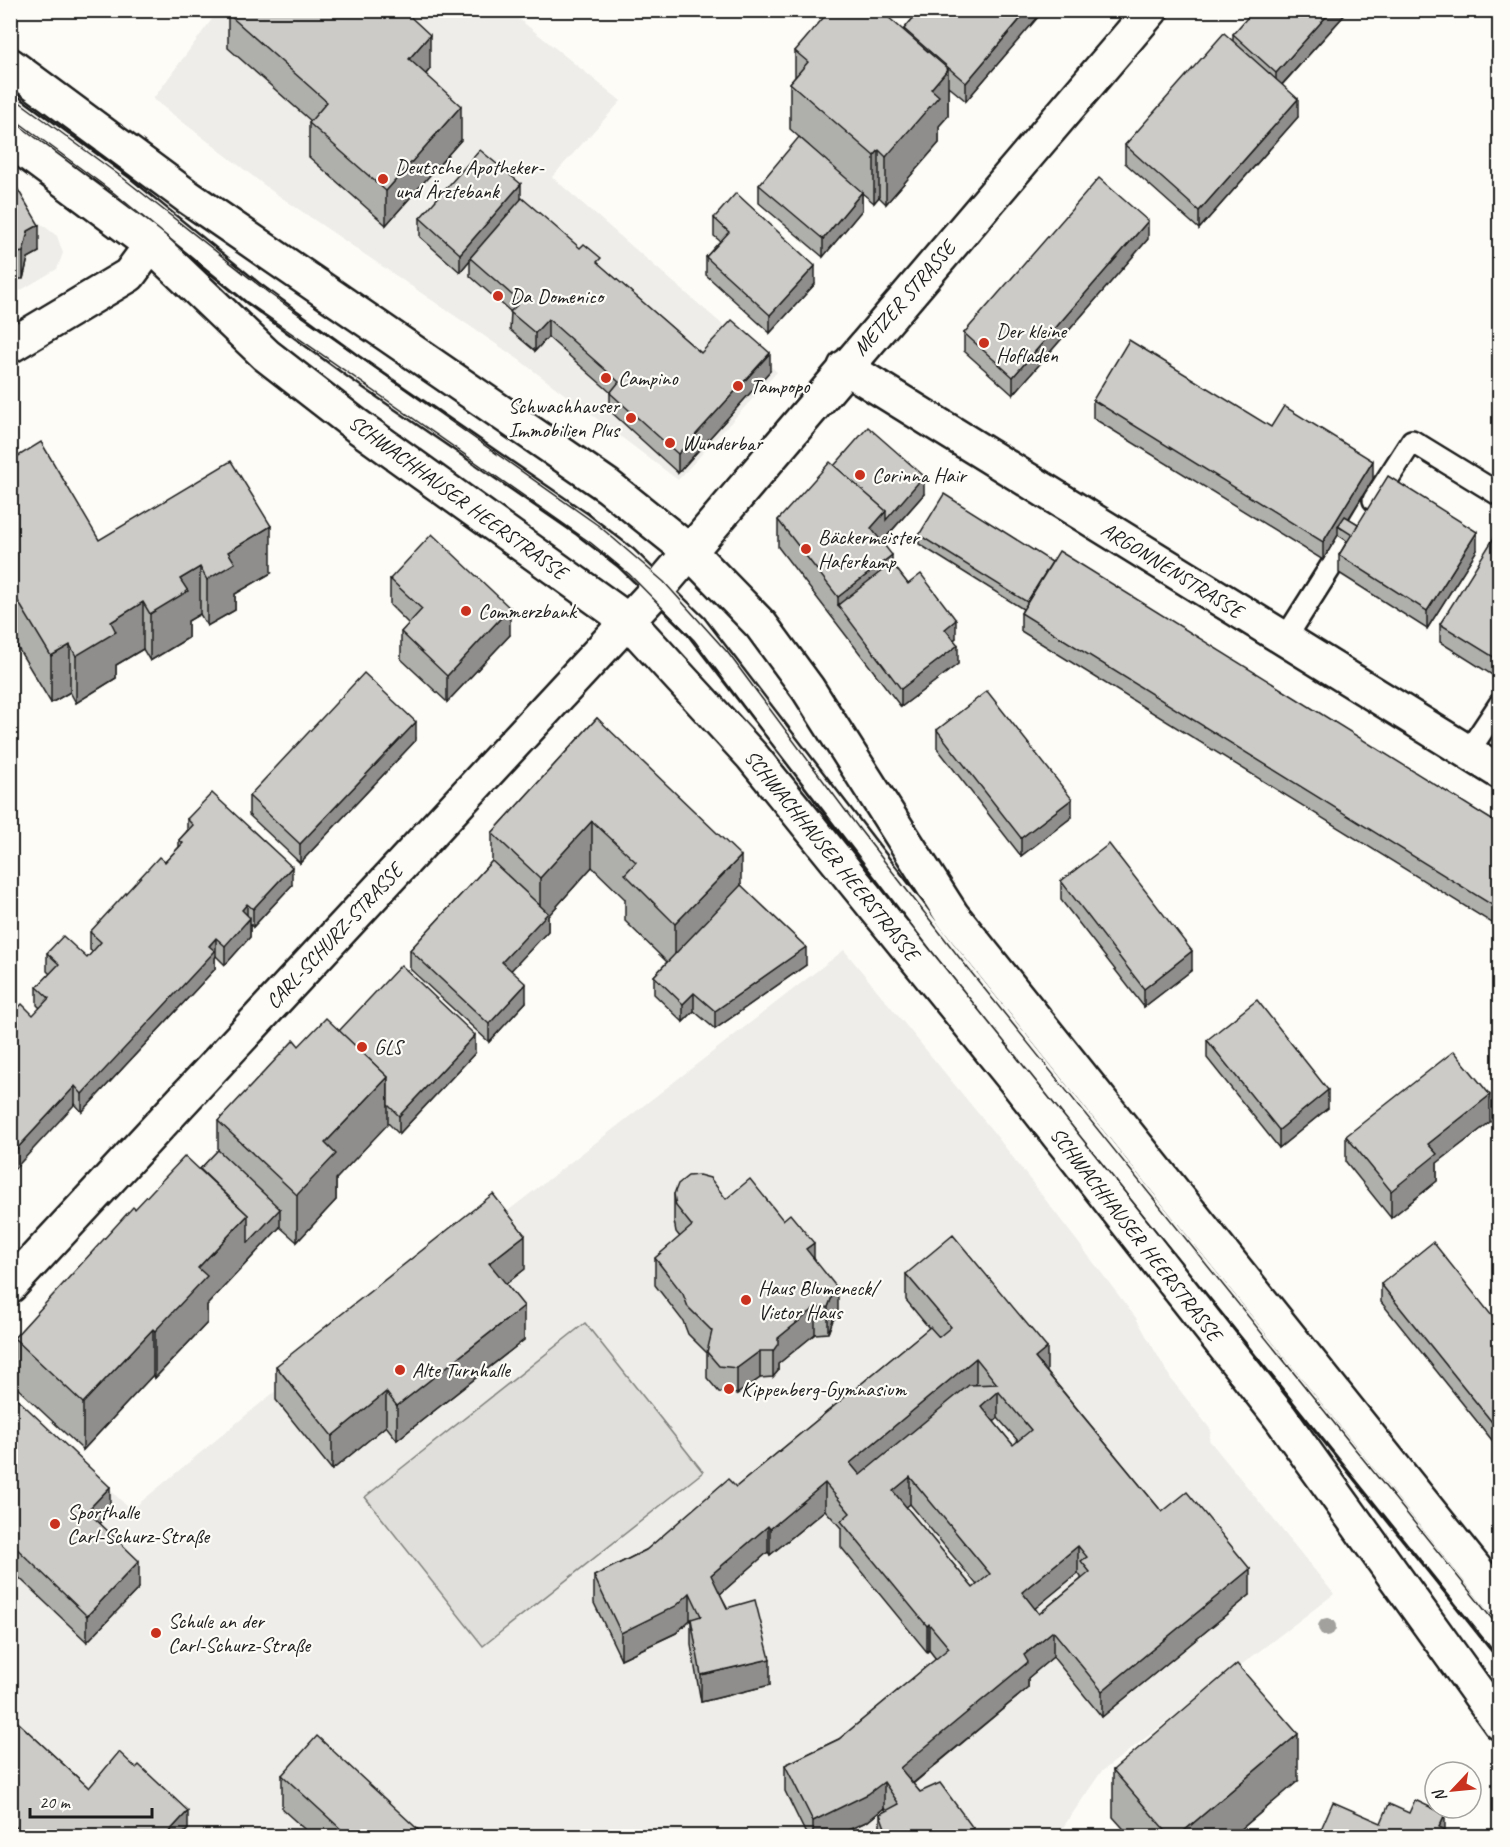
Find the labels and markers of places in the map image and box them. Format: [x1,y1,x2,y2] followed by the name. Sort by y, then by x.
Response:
[395,154,545,204] place label: Deutsche Apotheker- und Ärztebank
[376,172,390,186] marker: Deutsche Apotheker- und Ärztebank
[510,283,606,309] place label: Da Domenico
[491,289,505,303] marker: Da Domenico
[996,318,1068,368] place label: Der kleine Hofladen
[977,336,991,350] marker: Der kleine Hofladen
[618,365,679,391] place label: Campino
[599,371,613,385] marker: Campino
[750,373,811,399] place label: Tampopo
[731,379,745,393] marker: Tampopo
[508,393,621,443] place label: Schwachhauser Immobilien Plus
[624,411,638,425] marker: Schwachhauser Immobilien Plus
[682,430,764,456] place label: Wunderbar
[663,436,677,450] marker: Wunderbar
[872,462,968,488] place label: Corinna Hair
[853,468,867,482] marker: Corinna Hair
[818,524,921,574] place label: Bäckermeister Haferkamp
[799,542,813,556] marker: Bäckermeister Haferkamp
[478,598,578,624] place label: Commerzbank
[459,604,473,618] marker: Commerzbank
[374,1034,405,1060] place label: GLS
[355,1040,369,1054] marker: GLS
[758,1275,882,1325] place label: Haus Blumeneck/ Vietor Haus
[739,1293,753,1307] marker: Haus Blumeneck/ Vietor Haus
[412,1357,512,1383] place label: Alte Turnhalle
[393,1363,407,1377] marker: Alte Turnhalle
[741,1376,907,1402] place label: Kippenberg-Gymnasium
[722,1382,736,1396] marker: Kippenberg-Gymnasium
[67,1499,211,1549] place label: Sporthalle Carl-Schurz-Straße
[48,1517,62,1531] marker: Sporthalle Carl-Schurz-Straße
[168,1608,312,1658] place label: Schule an der Carl-Schurz-Straße
[149,1626,163,1640] marker: Schule an der Carl-Schurz-Straße

